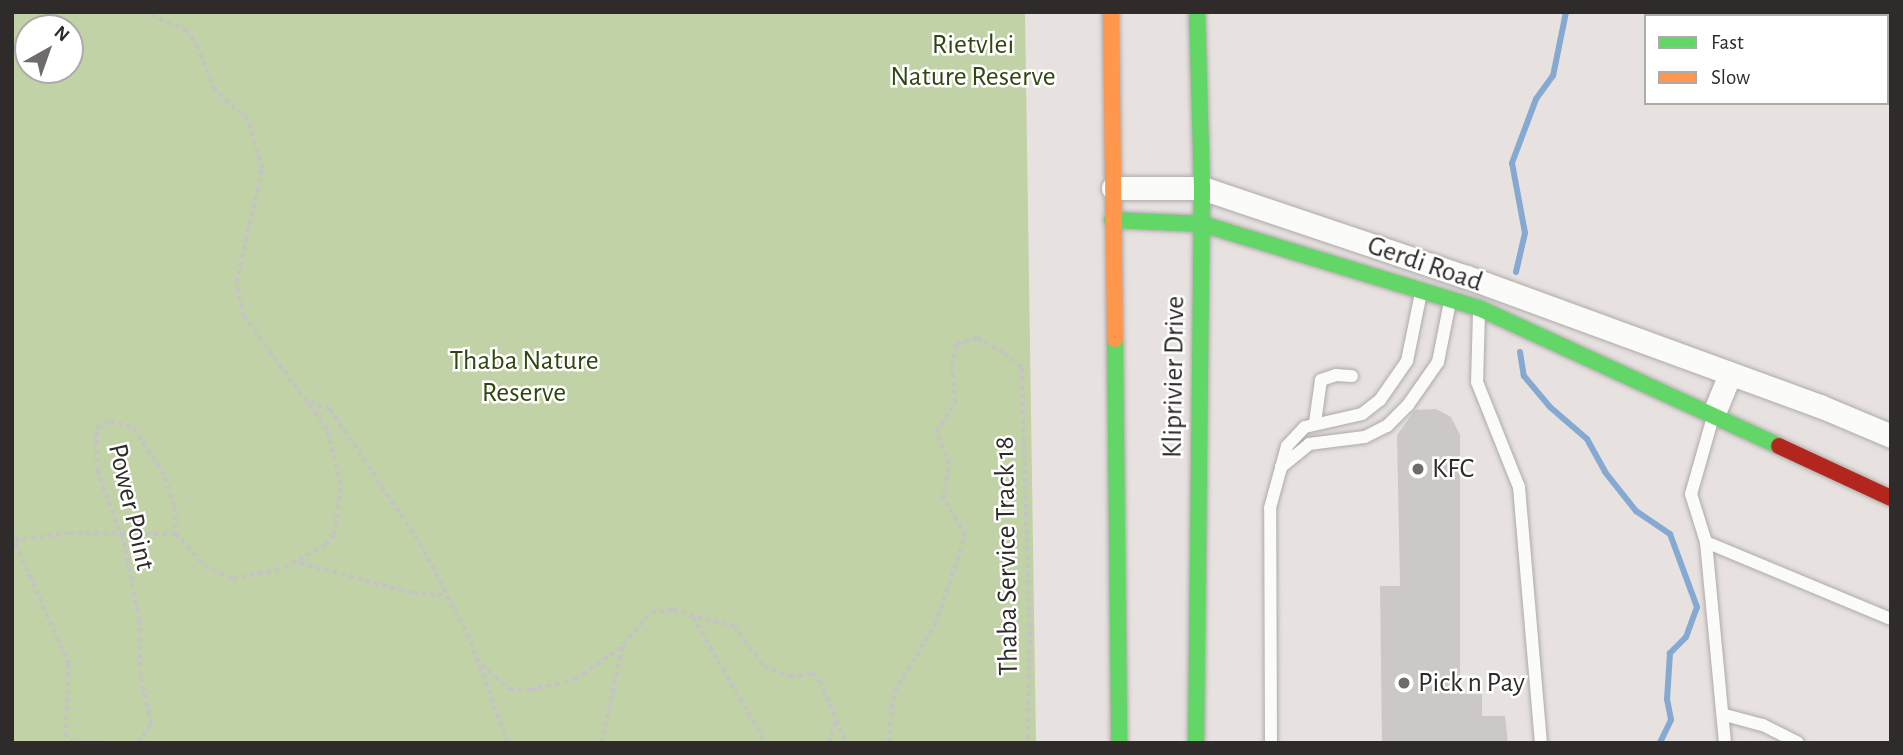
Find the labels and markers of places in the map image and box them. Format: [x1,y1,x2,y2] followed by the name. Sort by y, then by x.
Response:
[1432,452,1474,486] place label: KFC
[1410,461,1426,477] marker: KFC
[1418,666,1525,700] place label: Pick n Pay
[1396,675,1412,691] marker: Pick n Pay

